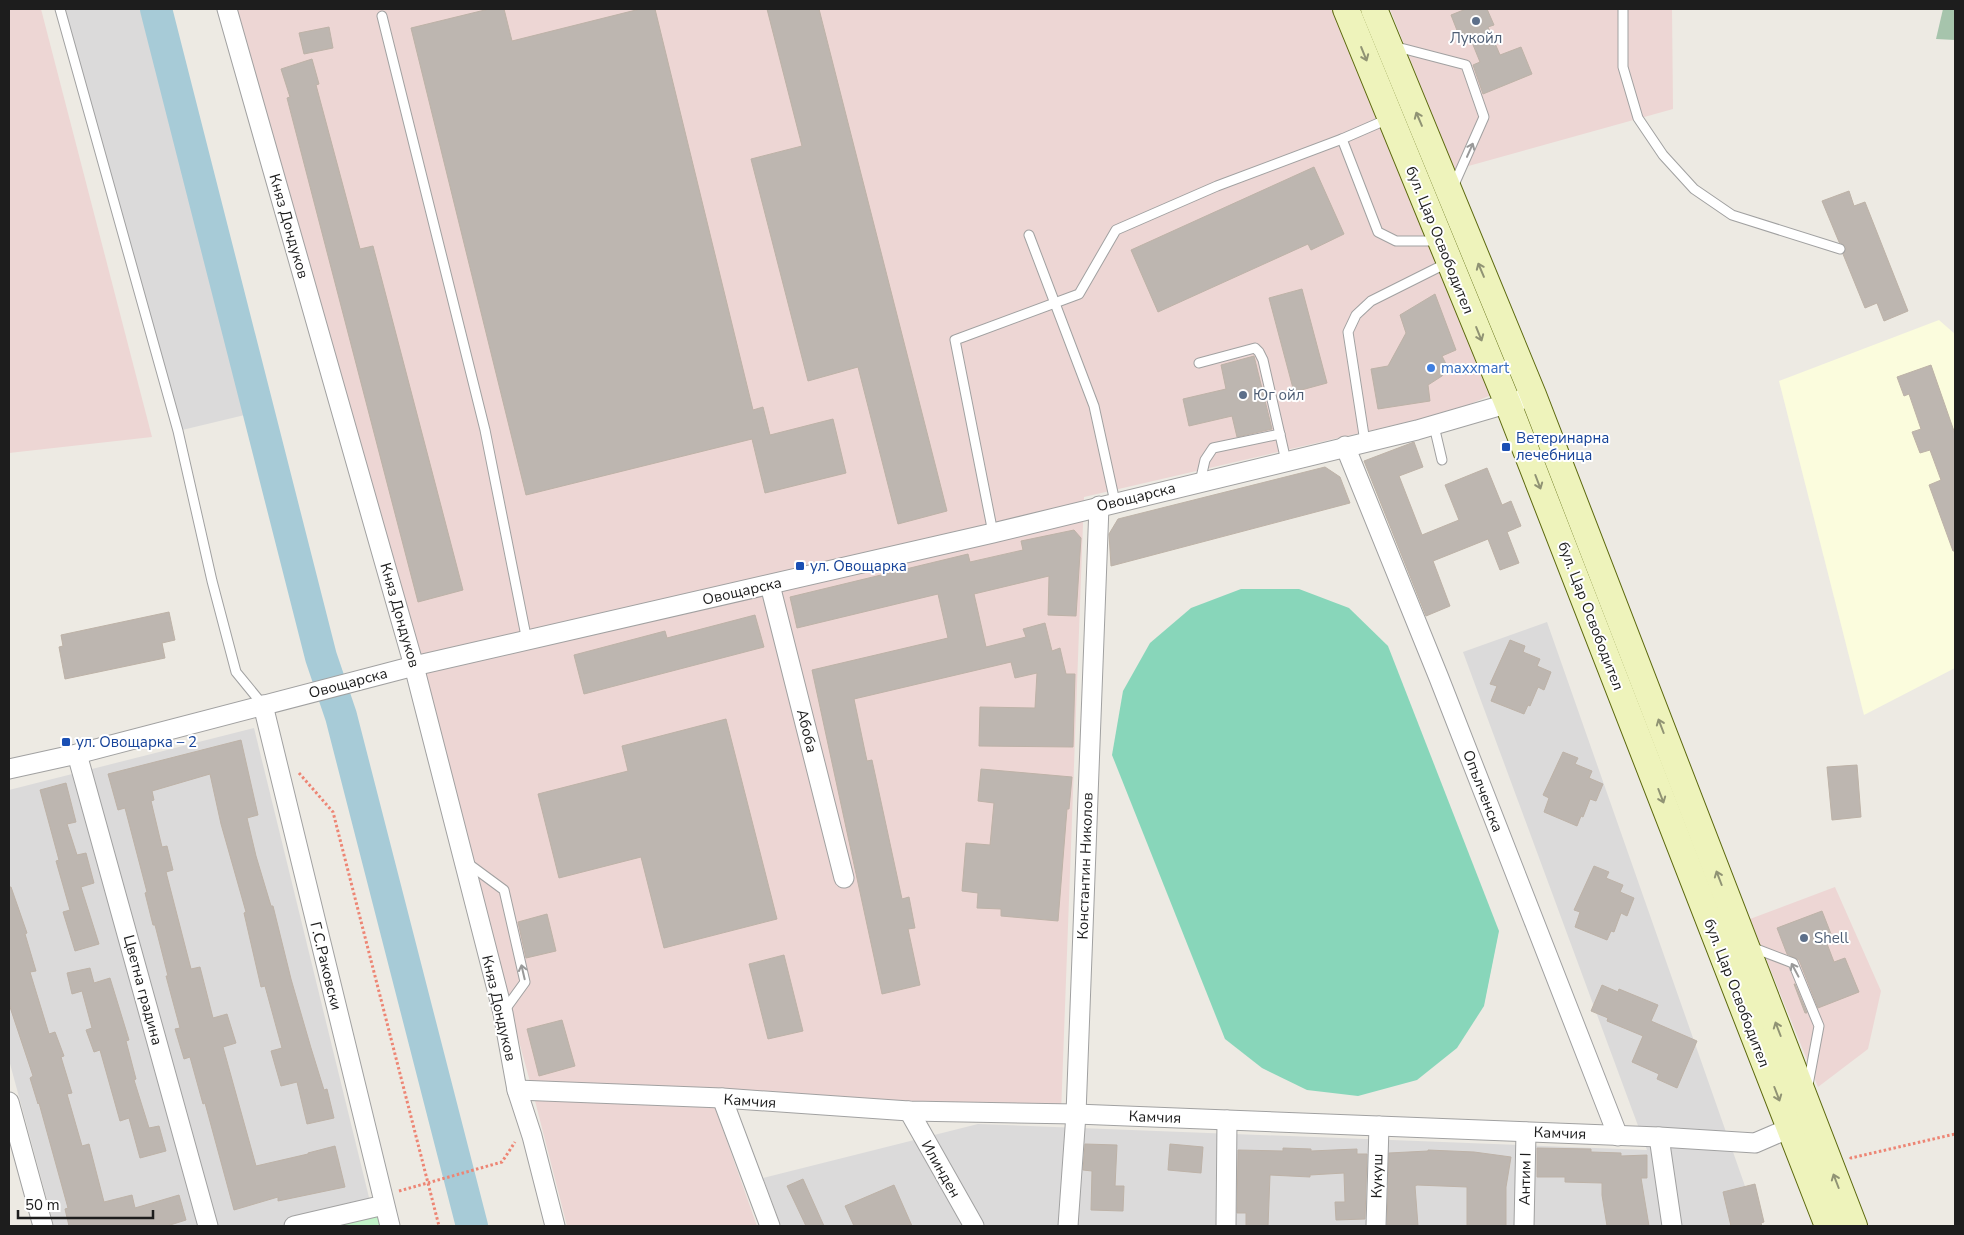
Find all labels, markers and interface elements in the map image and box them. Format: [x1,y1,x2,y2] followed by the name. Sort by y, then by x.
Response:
[1470,15,1482,27] marker: Лукойл
[1450,28,1502,48] place label: Лукойл
[1360,46,1369,61] one-way arrow
[1414,112,1423,128] one-way arrow
[1465,143,1475,158] one-way arrow
[1401,163,1479,317] street label: бул. Цар Освободител
[264,171,314,281] street label: Княз Дондуков
[1476,262,1485,277] one-way arrow
[1475,326,1484,341] one-way arrow
[1441,358,1510,378] place label: maxxmart
[1425,362,1437,374] marker: maxxmart
[1253,385,1304,405] place label: Юг ойл
[1237,389,1249,401] marker: Юг ойл
[1516,428,1609,465] place label: Ветеринарна лечебница
[1500,441,1512,453] marker: Ветеринарна лечебница
[1534,473,1543,489] one-way arrow
[1094,478,1178,516] street label: Овощарска
[1553,539,1629,693] street label: бул. Цар Освободител
[810,556,907,576] place label: ул. Овощарка
[375,560,425,670] street label: Княз Дондуков
[794,560,806,572] marker: ул. Овощарка
[700,572,784,610] street label: Овощарска
[306,663,390,703] street label: Овощарска
[792,707,822,755] street label: Абоба
[1656,719,1665,734] one-way arrow
[76,732,197,752] place label: ул. Овощарка – 2
[60,736,72,748] marker: ул. Овощарка – 2
[1458,747,1508,835] street label: Опълченска
[1656,788,1666,803] one-way arrow
[1072,792,1098,940] street label: Константин Николов
[1714,870,1723,886] one-way arrow
[1699,916,1775,1070] street label: бул. Цар Освободител
[305,920,347,1012] street label: Г.С.Раковски
[1814,928,1849,948] place label: Shell
[1798,932,1810,944] marker: Shell
[119,933,167,1047] street label: Цветна градина
[477,953,521,1063] street label: Княз Дондуков
[1790,963,1800,978] one-way arrow
[518,965,527,981] one-way arrow
[1773,1022,1782,1037] one-way arrow
[1773,1086,1782,1101] one-way arrow
[723,1089,777,1113] street label: Камчия
[1128,1106,1182,1128] street label: Камчия
[1533,1122,1587,1144] street label: Камчия
[917,1137,965,1201] street label: Илинден
[1515,1152,1535,1206] street label: Антим I
[1367,1153,1387,1199] street label: Кукуш
[1831,1174,1841,1189] one-way arrow
[18,1188,152,1220] scale bar
[25,1195,60,1215] text: 50 m

